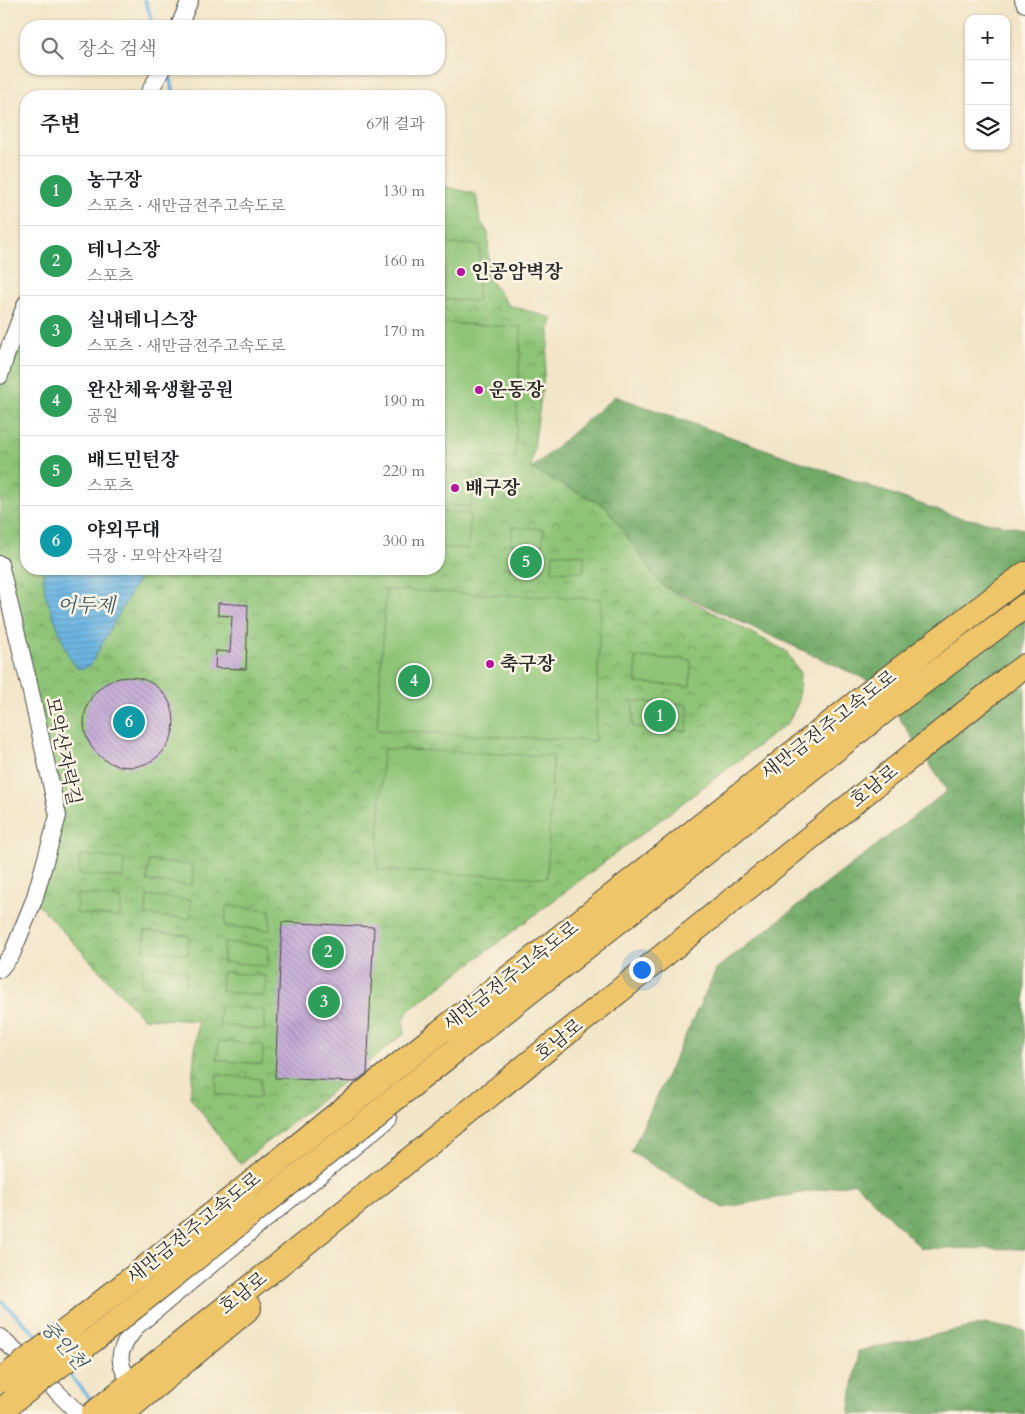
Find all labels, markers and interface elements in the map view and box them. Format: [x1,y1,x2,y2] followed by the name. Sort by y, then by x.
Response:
[965,15,1010,150] map controls
[965,15,1010,60] button: +
[20,20,445,75] search box
[38,34,66,62] icon: search
[78,36,157,62] text: 장소 검색
[965,60,1010,105] button: −
[965,105,1010,150] button: layers
[40,110,81,139] text: 주변
[366,113,425,135] text: 6개 결과
[87,167,142,193] text: 농구장
[52,180,60,202] text: 1
[383,180,425,202] text: 130 m
[87,195,285,217] text: 스포츠 · 새만금전주고속도로
[87,237,160,263] text: 테니스장
[52,250,60,272] text: 2
[383,250,425,272] text: 160 m
[471,259,563,285] place label: 인공암벽장
[87,265,133,287] text: 스포츠
[455,266,467,278] marker: 인공암벽장
[87,307,197,333] text: 실내테니스장
[52,320,60,342] text: 3
[383,320,425,342] text: 170 m
[87,335,285,357] text: 스포츠 · 새만금전주고속도로
[87,377,234,403] text: 완산체육생활공원
[489,377,545,403] place label: 운동장
[473,384,485,396] marker: 운동장
[52,390,60,412] text: 4
[383,390,425,412] text: 190 m
[87,405,118,427] text: 공원
[87,447,179,473] text: 배드민턴장
[52,460,60,482] text: 5
[383,460,425,482] text: 220 m
[87,475,133,497] text: 스포츠
[465,475,521,501] place label: 배구장
[449,482,461,494] marker: 배구장
[87,517,160,543] text: 야외무대
[52,530,60,552] text: 6
[383,530,425,552] text: 300 m
[510,543,542,581] pin: 5
[87,545,223,567] text: 극장 · 모악산자락길
[57,592,118,619] water label: 어두제
[500,651,556,677] place label: 축구장
[484,658,496,670] marker: 축구장
[398,662,430,700] pin: 4
[756,664,902,786] street label: 새만금전주고속도로
[39,694,87,808] street label: 모악산자락길
[644,697,676,735] pin: 1
[113,703,145,741] pin: 6
[844,759,904,813] street label: 호남로
[438,915,584,1037] street label: 새만금전주고속도로
[312,933,344,971] pin: 2
[629,957,655,983] your location
[308,983,340,1021] pin: 3
[529,1013,589,1067] street label: 호남로
[122,1166,266,1290] street label: 새만금전주고속도로
[213,1266,273,1320] street label: 호남로
[35,1314,94,1377] water label: 중인천

